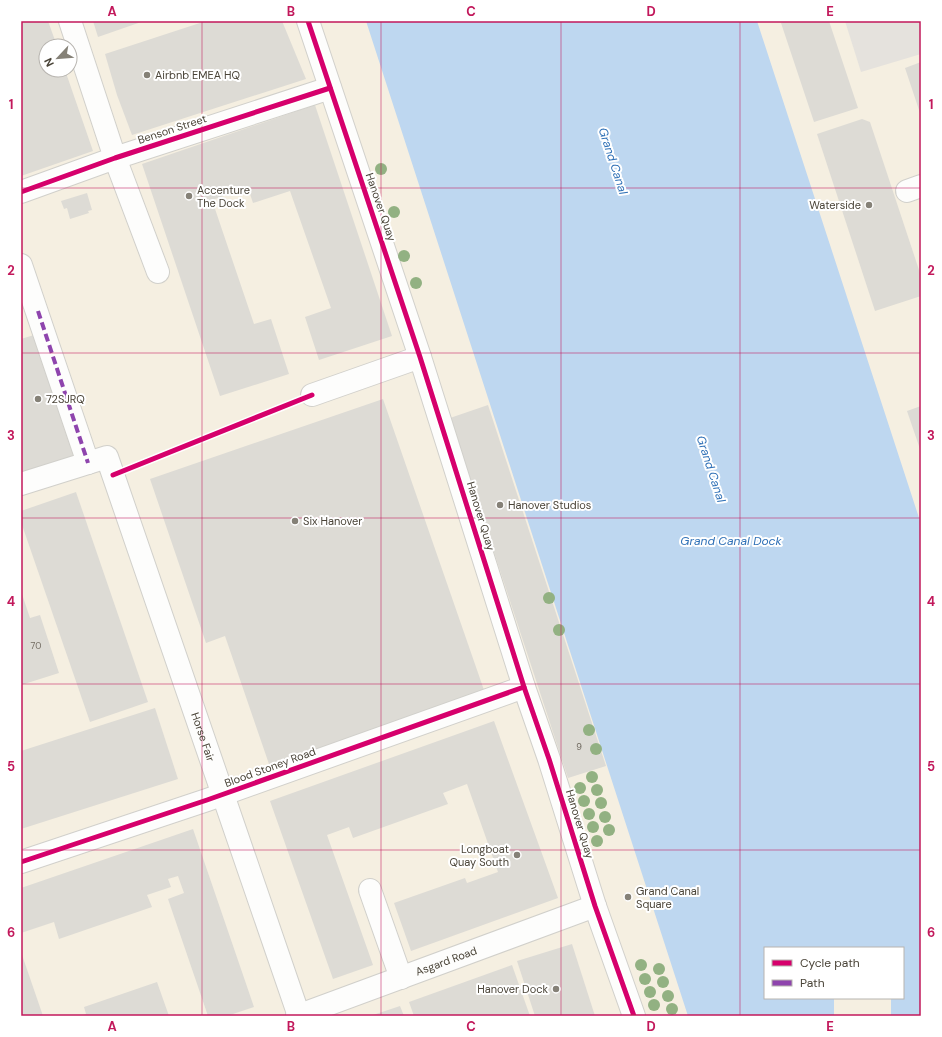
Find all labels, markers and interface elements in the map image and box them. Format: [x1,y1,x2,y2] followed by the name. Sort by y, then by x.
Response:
[107,3,117,20] text: A
[287,3,295,20] text: B
[466,3,476,20] text: C
[646,3,656,20] text: D
[826,3,834,20] text: E
[38,38,78,78] north arrow
[41,56,57,69] text: N
[155,68,240,82] place label: Airbnb EMEA HQ
[142,70,152,80] marker: Airbnb EMEA HQ
[9,96,13,113] text: 1
[929,96,933,113] text: 1
[136,111,208,147] street label: Benson Street
[595,126,631,197] water label: Grand Canal
[363,171,399,243] street label: Hanover Quay
[197,183,250,210] place label: Accenture The Dock
[184,191,194,201] marker: Accenture The Dock
[809,198,861,212] place label: Waterside
[864,200,874,210] marker: Waterside
[7,262,15,279] text: 2
[927,262,935,279] text: 2
[46,392,85,406] place label: 72SJRQ
[33,394,43,404] marker: 72SJRQ
[7,427,15,444] text: 3
[927,427,935,444] text: 3
[693,434,729,505] water label: Grand Canal
[464,480,498,552] street label: Hanover Quay
[508,498,591,512] place label: Hanover Studios
[495,500,505,510] marker: Hanover Studios
[303,514,362,528] place label: Six Hanover
[290,516,300,526] marker: Six Hanover
[680,533,782,549] water label: Grand Canal Dock
[7,593,15,610] text: 4
[927,593,935,610] text: 4
[31,640,41,652] house number: 70
[188,710,218,763] street label: Horse Fair
[576,741,582,753] house number: 9
[222,744,318,790] street label: Blood Stoney Road
[7,758,15,775] text: 5
[927,758,935,775] text: 5
[563,788,597,860] street label: Hanover Quay
[449,842,509,869] place label: Longboat Quay South
[512,850,522,860] marker: Longboat Quay South
[636,884,699,911] place label: Grand Canal Square
[623,892,633,902] marker: Grand Canal Square
[7,924,15,941] text: 6
[927,924,935,941] text: 6
[414,943,479,979] street label: Asgard Road
[764,947,904,999] legend
[800,955,860,971] text: Cycle path
[800,975,825,991] text: Path
[477,982,548,996] place label: Hanover Dock
[551,984,561,994] marker: Hanover Dock
[107,1018,117,1035] text: A
[287,1018,295,1035] text: B
[466,1018,476,1035] text: C
[646,1018,656,1035] text: D
[826,1018,834,1035] text: E

